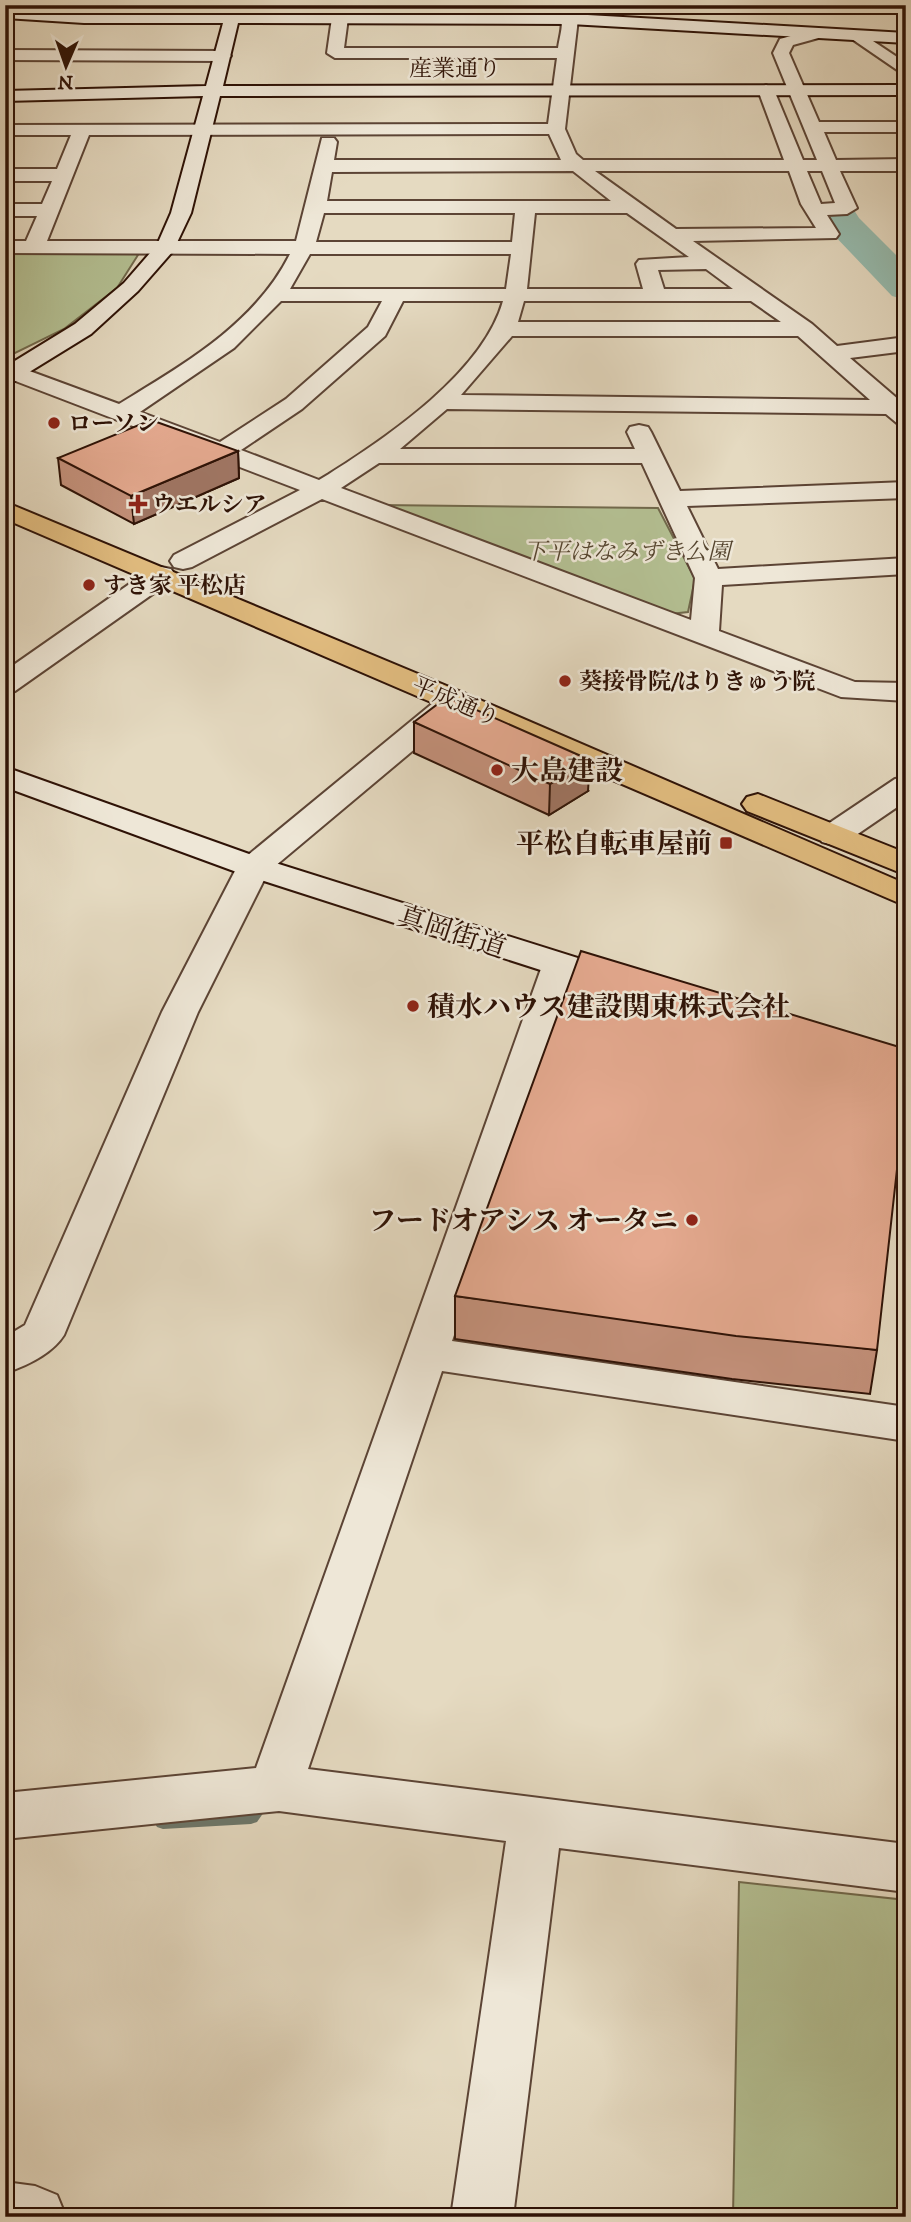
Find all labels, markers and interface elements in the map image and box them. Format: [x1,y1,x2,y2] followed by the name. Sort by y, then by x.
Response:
[32,32,102,102] north arrow
[409,55,501,84] street label: 産業通り
[57,70,74,93] text: N
[68,410,159,439] place label: ローソン
[46,415,62,431] marker: ローソン
[152,491,266,520] place label: ウエルシア
[130,496,146,512] marker: ウエルシア
[524,538,735,567] park label: 下平はなみずき公園
[103,572,246,601] place label: すき家 平松店
[81,577,97,593] marker: すき家 平松店
[579,668,815,697] place label: 葵接骨院/はりきゅう院
[407,671,503,734] street label: 平成通り
[557,673,573,689] marker: 葵接骨院/はりきゅう院
[511,754,623,789] place label: 大島建設
[489,762,505,778] marker: 大島建設
[516,827,712,862] place label: 平松自転車屋前
[718,835,734,851] marker: 平松自転車屋前
[393,898,510,966] street label: 真岡街道
[427,990,790,1025] place label: 積水ハウス建設関東株式会社
[405,998,421,1014] marker: 積水ハウス建設関東株式会社
[368,1204,678,1239] place label: フードオアシス オータニ
[684,1212,700,1228] marker: フードオアシス オータニ

